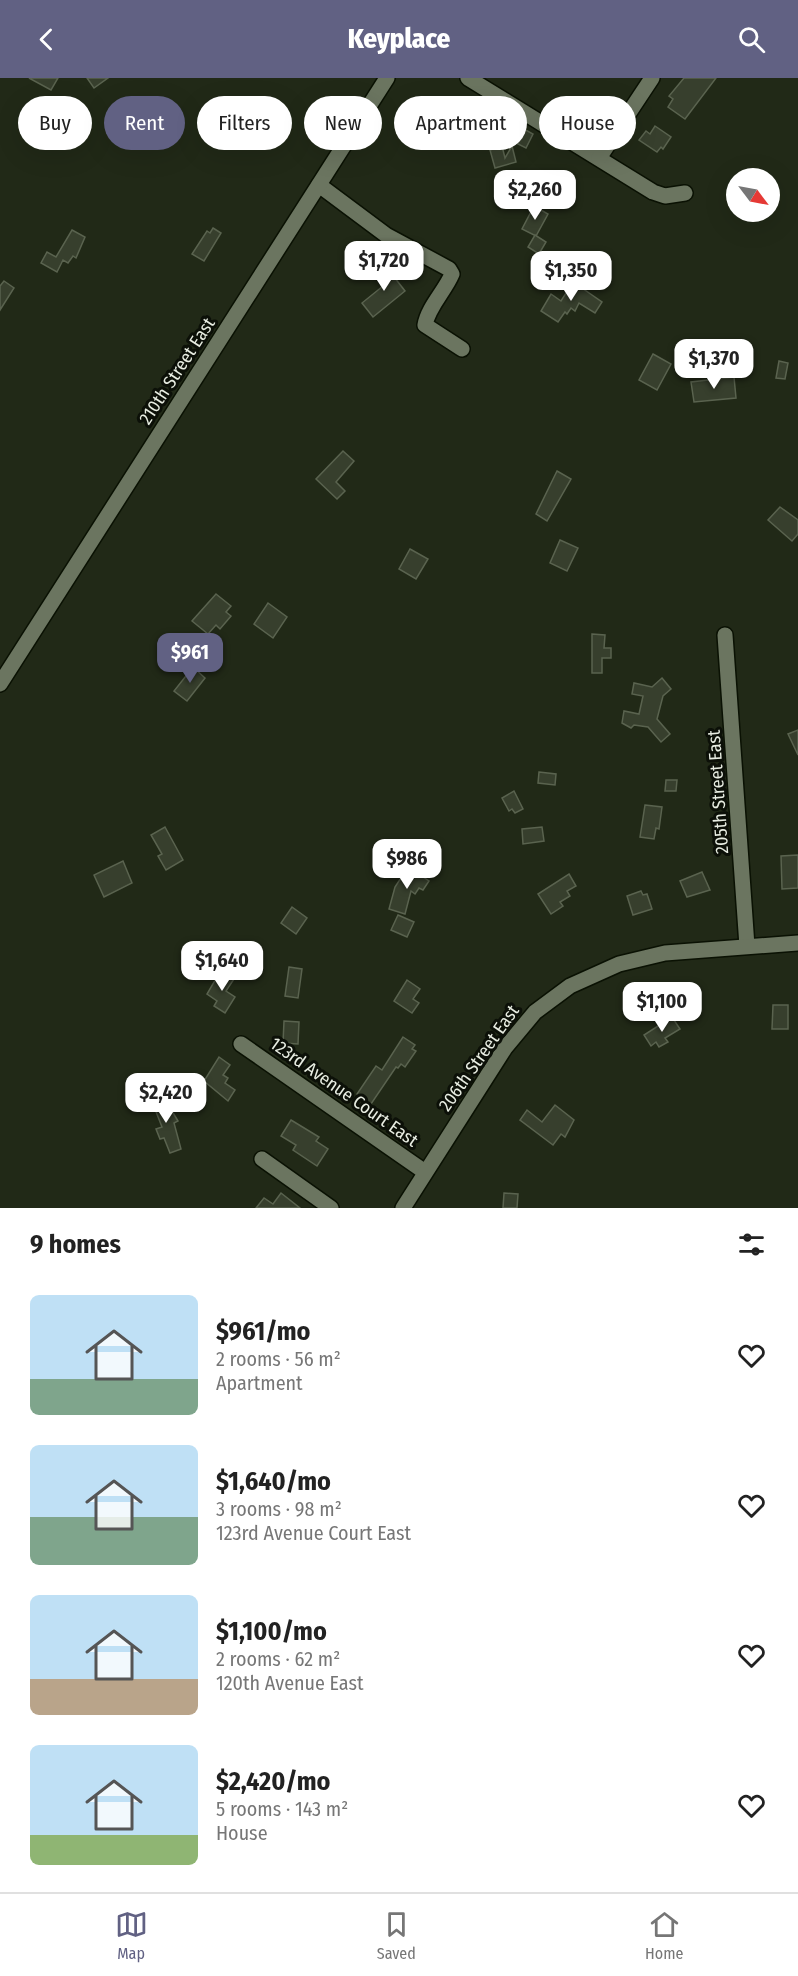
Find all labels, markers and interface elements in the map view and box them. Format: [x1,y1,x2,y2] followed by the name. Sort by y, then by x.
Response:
[30,23,63,56] icon: back
[348,23,450,55] text: Keyplace
[735,23,768,56] icon: search
[18,96,92,150] chip: Buy
[104,96,185,150] chip: Rent
[197,96,292,150] chip: Filters
[304,96,382,150] chip: New
[394,96,527,150] chip: Apartment
[539,96,636,150] chip: House
[726,168,780,222] north arrow
[726,168,780,222] map controls
[486,170,584,221] pin: $2,260
[508,177,562,201] text: $2,260
[335,241,433,292] pin: $1,720
[359,248,409,272] text: $1,720
[522,251,620,302] pin: $1,350
[545,258,597,282] text: $1,350
[134,314,220,428] street label: 210th Street East
[665,339,763,390] pin: $1,370
[688,346,740,370] text: $1,370
[154,633,226,684] pin: $961
[171,640,209,664] text: $961
[703,729,733,855] street label: 205th Street East
[371,839,443,890] pin: $986
[387,846,428,870] text: $986
[173,941,271,992] pin: $1,640
[195,948,249,972] text: $1,640
[613,982,711,1033] pin: $1,100
[637,989,687,1013] text: $1,100
[434,1000,524,1115] street label: 206th Street East
[266,1033,422,1151] street label: 123rd Avenue Court East
[117,1073,215,1124] pin: $2,420
[139,1080,193,1104] text: $2,420
[735,1228,768,1261] icon: filters
[30,1229,121,1260] text: 9 homes
[216,1316,310,1347] text: $961/mo
[78,1319,150,1391] icon: home
[735,1339,768,1372] icon: heart
[216,1347,341,1371] text: 2 rooms · 56 m²
[216,1371,303,1395] text: Apartment
[216,1466,331,1497] text: $1,640/mo
[78,1469,150,1541] icon: home
[735,1489,768,1522] icon: heart
[216,1497,342,1521] text: 3 rooms · 98 m²
[216,1521,411,1545] text: 123rd Avenue Court East
[216,1616,327,1647] text: $1,100/mo
[78,1619,150,1691] icon: home
[735,1639,768,1672] icon: heart
[216,1647,340,1671] text: 2 rooms · 62 m²
[216,1671,364,1695] text: 120th Avenue East
[216,1766,330,1797] text: $2,420/mo
[78,1769,150,1841] icon: home
[735,1789,768,1822] icon: heart
[216,1797,348,1821] text: 5 rooms · 143 m²
[216,1821,268,1845] text: House
[115,1908,148,1963] tab: Map
[377,1908,416,1963] tab: Saved
[645,1908,683,1963] tab: Home

